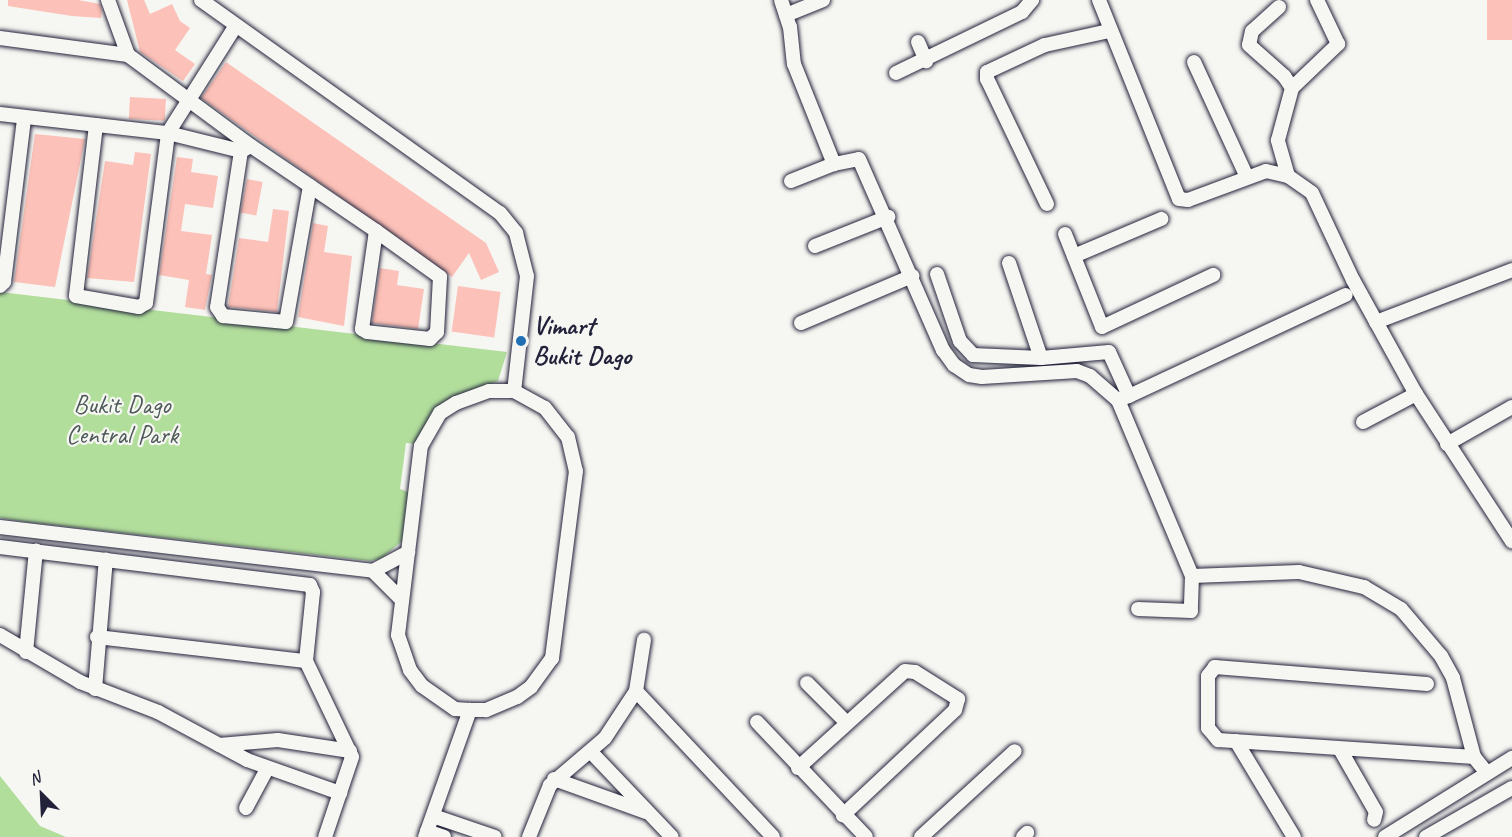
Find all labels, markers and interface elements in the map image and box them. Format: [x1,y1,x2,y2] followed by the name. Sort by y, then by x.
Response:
[533,310,632,372] place label: Vimart Bukit Dago
[514,334,528,348] marker: Vimart Bukit Dago
[66,389,178,450] park label: Bukit Dago Central Park
[12,765,72,825] north arrow
[26,767,43,790] text: N

